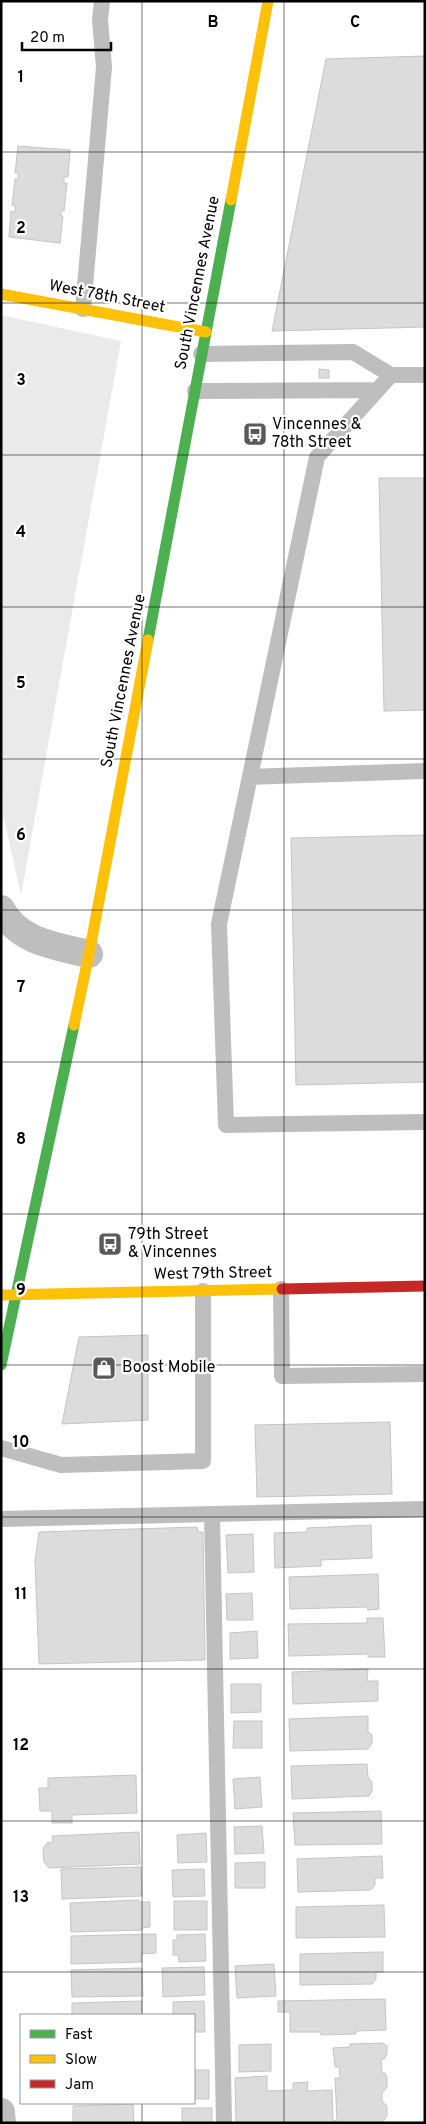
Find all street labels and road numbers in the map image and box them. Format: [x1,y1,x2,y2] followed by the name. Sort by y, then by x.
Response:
[171,194,225,372] street label: South Vincennes Avenue
[47,276,167,318] street label: West 78th Street
[97,592,151,770] street label: South Vincennes Avenue
[154,1263,272,1285] street label: West 79th Street

